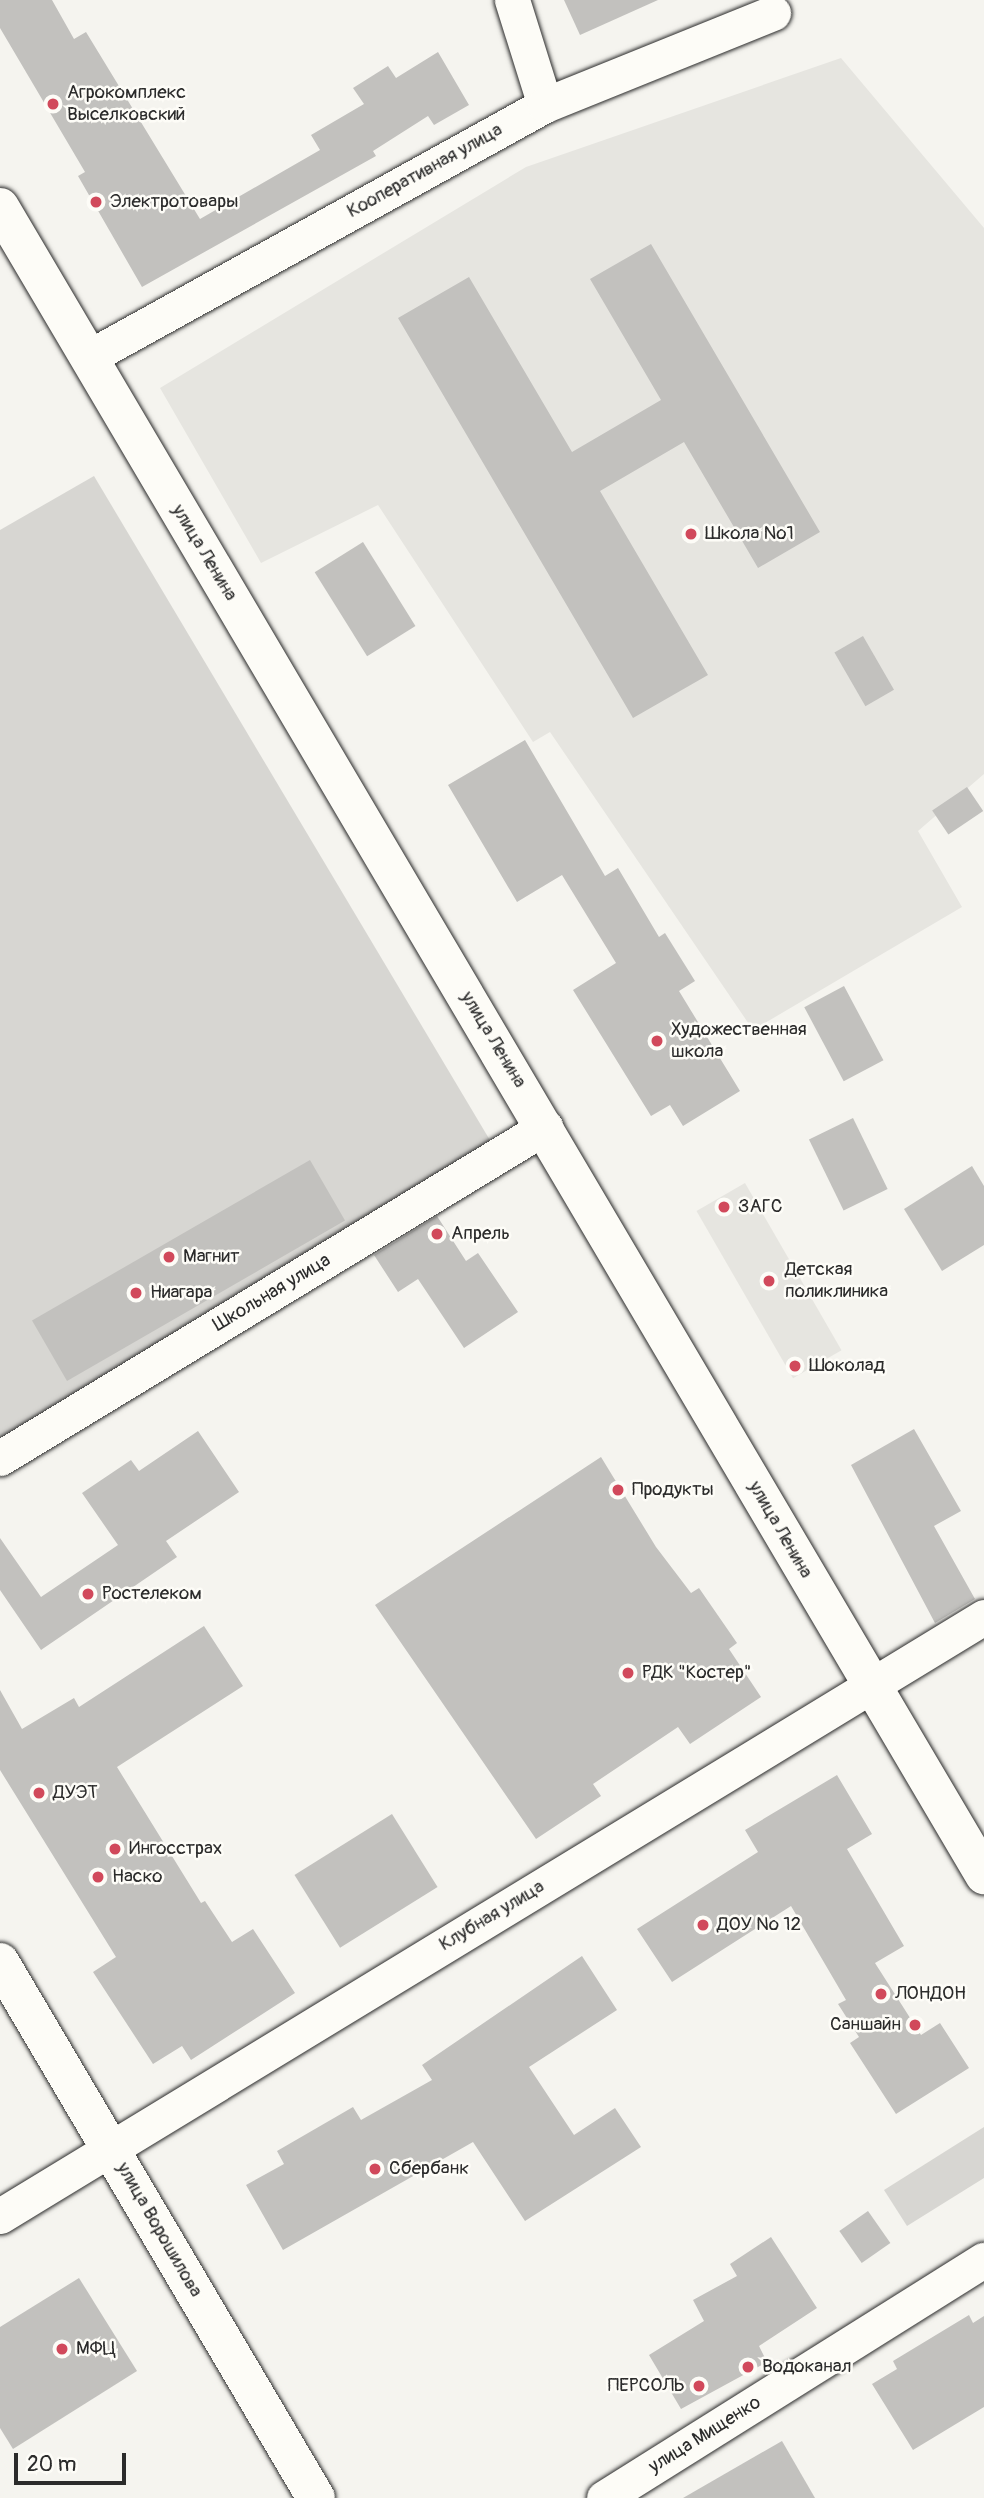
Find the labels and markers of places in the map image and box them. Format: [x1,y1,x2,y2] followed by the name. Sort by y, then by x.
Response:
[67,82,186,126] place label: Агрокомплекс Выселковский
[45,96,61,112] marker: Агрокомплекс Выселковский
[110,191,238,213] place label: Электротовары
[88,194,104,210] marker: Электротовары
[705,523,794,545] place label: Школа №1
[683,526,699,542] marker: Школа №1
[671,1019,807,1063] place label: Художественная школа
[649,1033,665,1049] marker: Художественная школа
[738,1196,783,1218] place label: ЗАГС
[716,1199,732,1215] marker: ЗАГС
[451,1223,510,1245] place label: Апрель
[429,1226,445,1242] marker: Апрель
[183,1246,239,1268] place label: Магнит
[161,1249,177,1265] marker: Магнит
[785,1259,888,1303] place label: Детская поликлиника
[759,1271,779,1291] marker: Детская поликлиника
[150,1282,212,1304] place label: Ниагара
[128,1285,144,1301] marker: Ниагара
[809,1355,885,1377] place label: Шоколад
[787,1358,803,1374] marker: Шоколад
[632,1479,714,1501] place label: Продукты
[610,1482,626,1498] marker: Продукты
[102,1583,202,1605] place label: Ростелеком
[80,1586,96,1602] marker: Ростелеком
[642,1662,752,1684] place label: РДК "Костер"
[620,1665,636,1681] marker: РДК "Костер"
[53,1782,98,1804] place label: ДУЭТ
[31,1785,47,1801] marker: ДУЭТ
[129,1838,222,1860] place label: Ингосстрах
[107,1841,123,1857] marker: Ингосстрах
[112,1866,163,1888] place label: Наско
[90,1869,106,1885] marker: Наско
[717,1914,801,1936] place label: ДОУ № 12
[695,1917,711,1933] marker: ДОУ № 12
[895,1983,966,2005] place label: ЛОНДОН
[873,1986,889,2002] marker: ЛОНДОН
[830,2014,901,2036] place label: Саншайн
[907,2017,923,2033] marker: Саншайн
[389,2158,469,2180] place label: Сбербанк
[367,2161,383,2177] marker: Сбербанк
[76,2338,116,2360] place label: МФЦ
[54,2341,70,2357] marker: МФЦ
[762,2356,852,2378] place label: Водоканал
[740,2359,756,2375] marker: Водоканал
[608,2375,685,2397] place label: ПЕРСОЛЬ
[691,2378,707,2394] marker: ПЕРСОЛЬ

